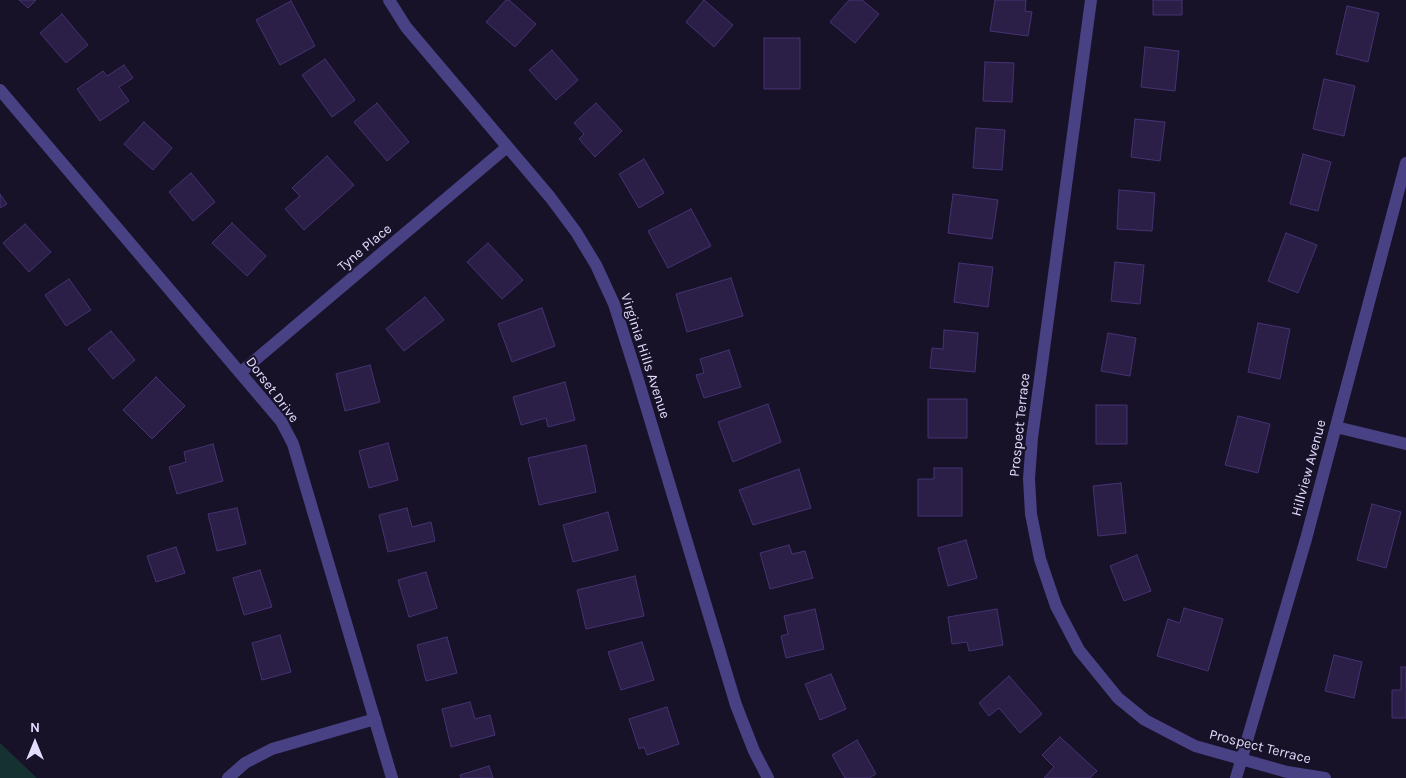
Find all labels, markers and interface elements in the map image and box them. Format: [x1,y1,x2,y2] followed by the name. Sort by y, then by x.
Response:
[335,221,395,275] street label: Tyne Place
[617,291,673,421] street label: Virginia Hills Avenue
[242,354,302,426] street label: Dorset Drive
[1006,372,1034,478] street label: Prospect Terrace
[1288,418,1330,518] street label: Hillview Avenue
[10,718,60,768] north arrow
[30,719,40,736] text: N
[1207,726,1313,768] street label: Prospect Terrace

